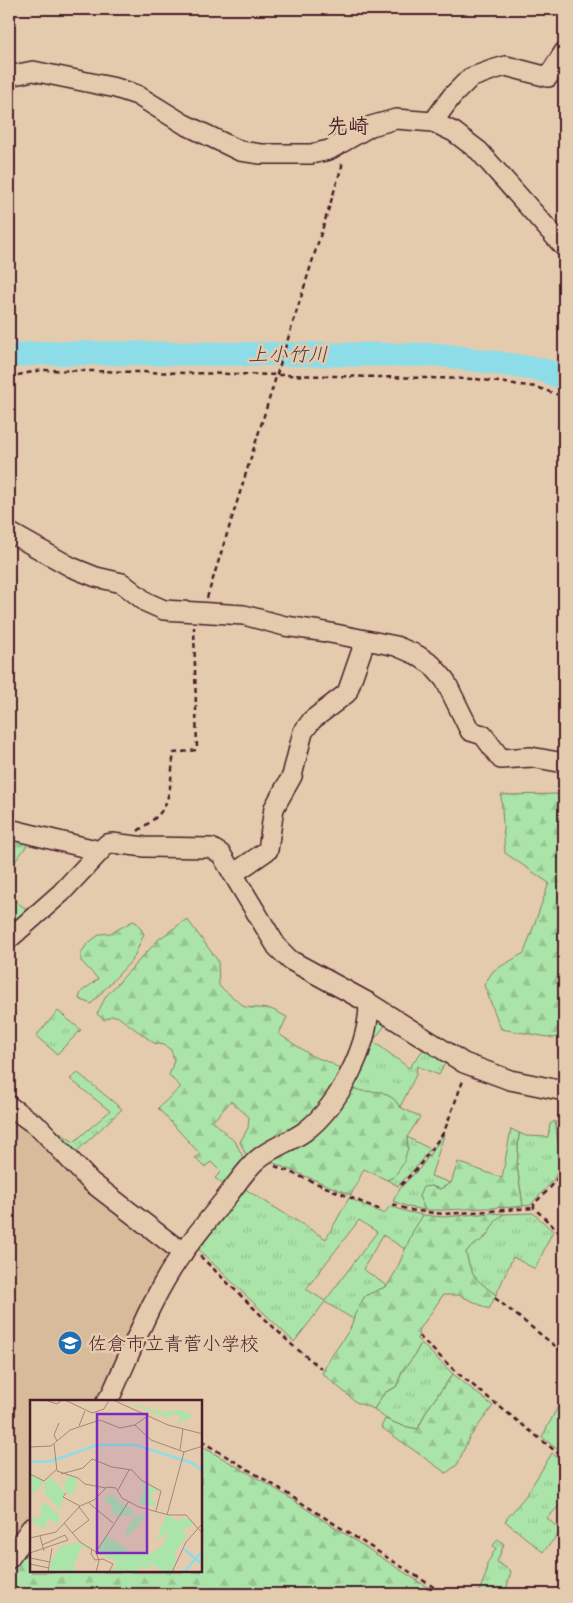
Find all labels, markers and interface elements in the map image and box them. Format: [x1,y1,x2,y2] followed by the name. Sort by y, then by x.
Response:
[327,112,369,140] district label: 先崎
[248,341,328,367] water label: 上小竹川
[57,1330,83,1356] school or university icon: 佐倉市立青菅小学校
[88,1331,259,1356] place label: 佐倉市立青菅小学校
[30,1400,202,1573] inset map

